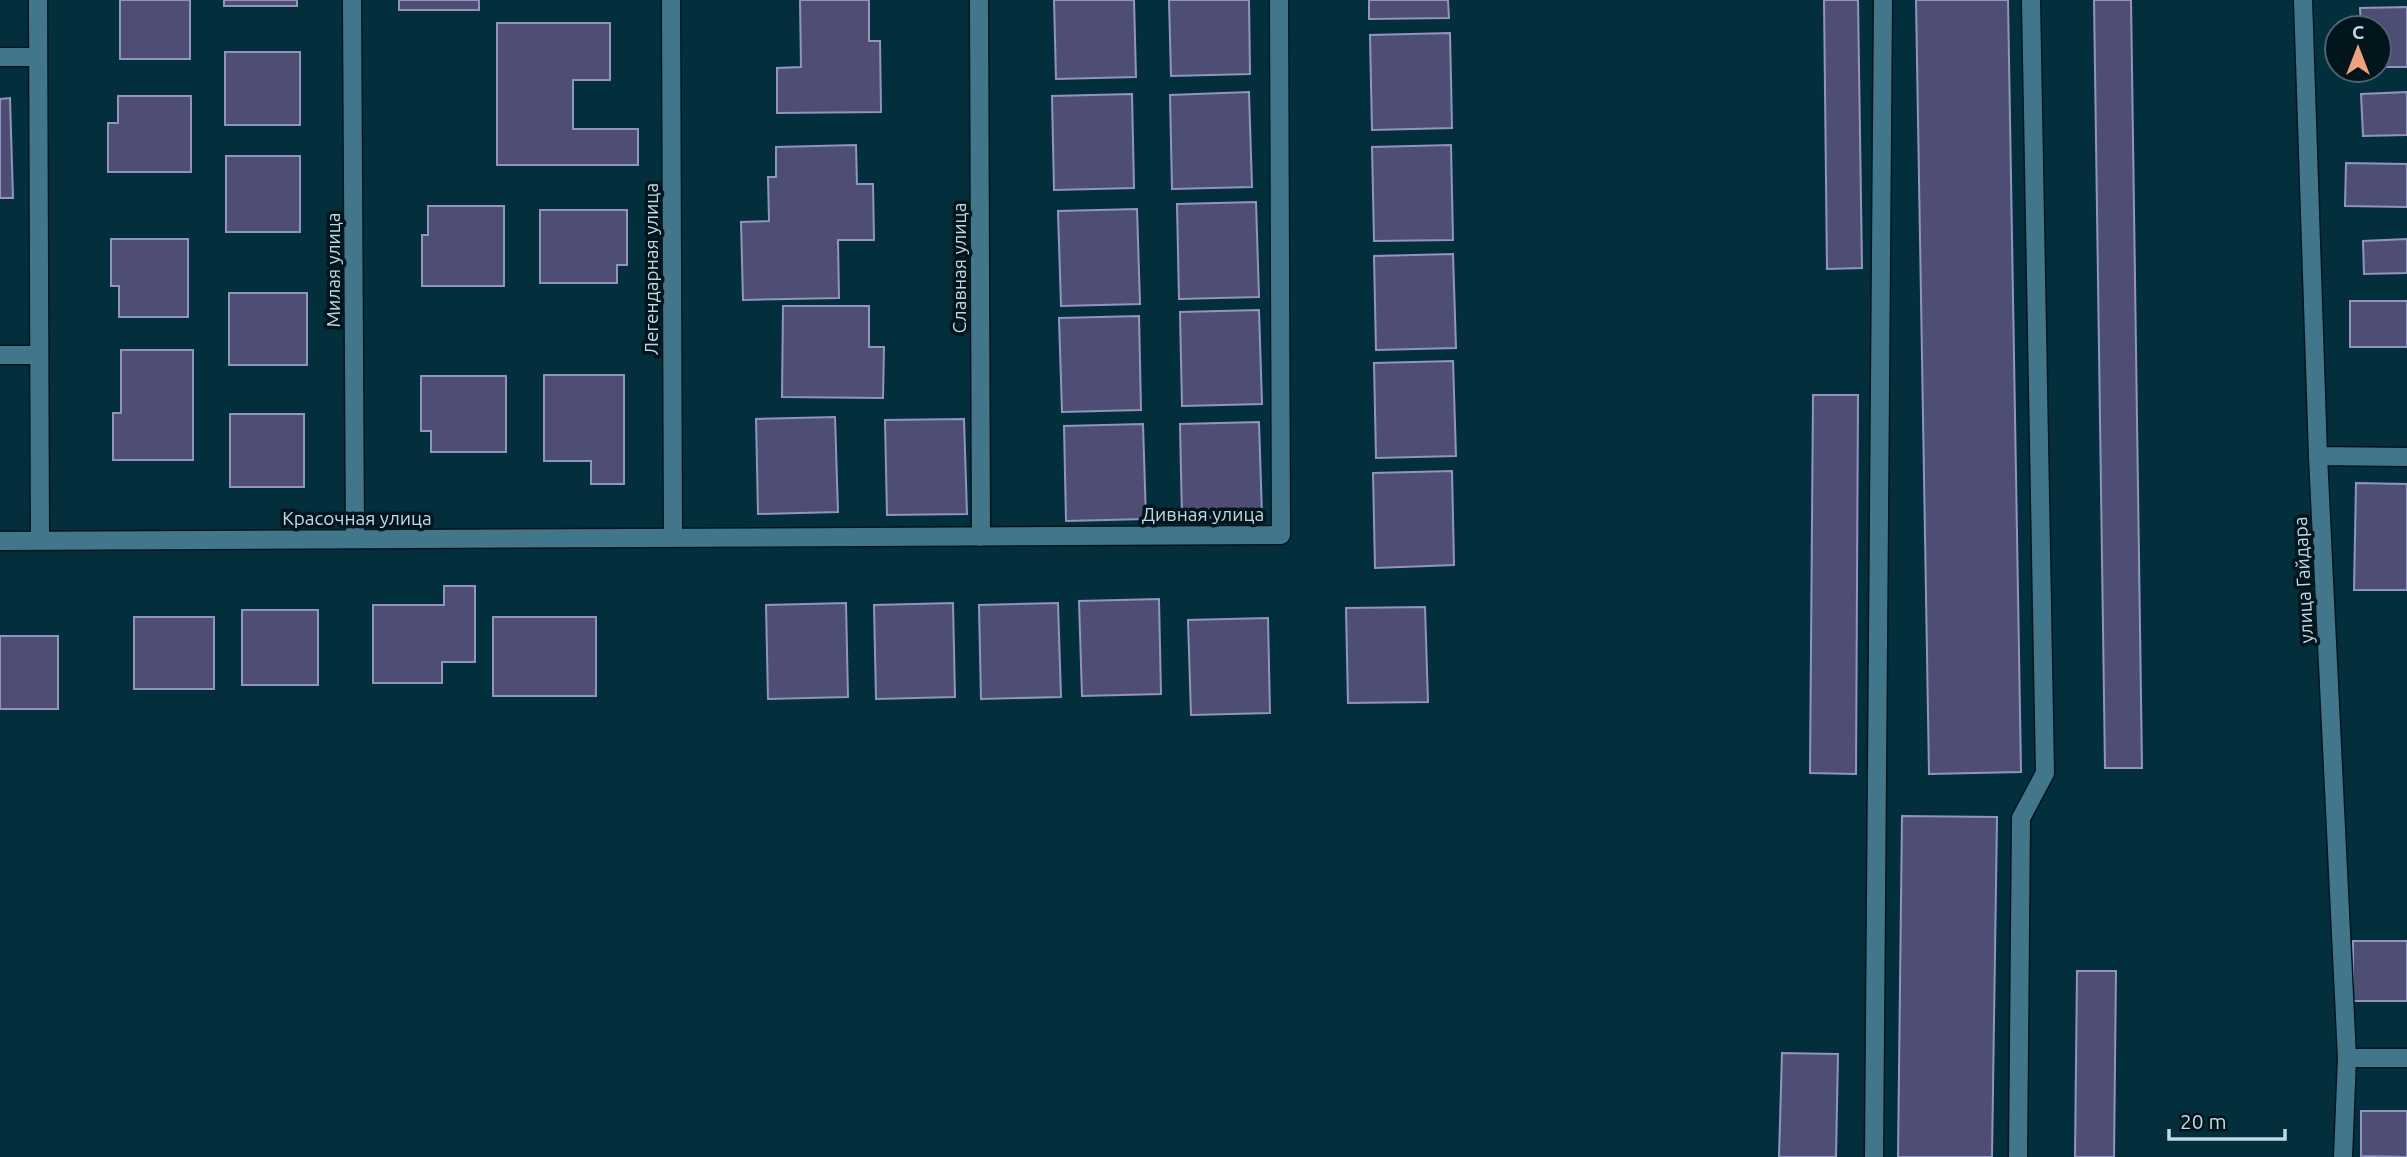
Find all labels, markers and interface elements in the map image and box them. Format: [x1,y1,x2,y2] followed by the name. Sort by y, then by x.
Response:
[2323,14,2393,84] north arrow
[2352,21,2364,43] text: С
[640,183,662,355] street label: Легендарная улица
[948,203,970,333] street label: Славная улица
[322,212,344,328] street label: Милая улица
[1142,503,1264,525] street label: Дивная улица
[282,507,432,529] street label: Красочная улица
[2289,516,2317,644] street label: улица Гайдара
[2169,1098,2284,1142] scale bar
[2180,1109,2227,1133] text: 20 m

